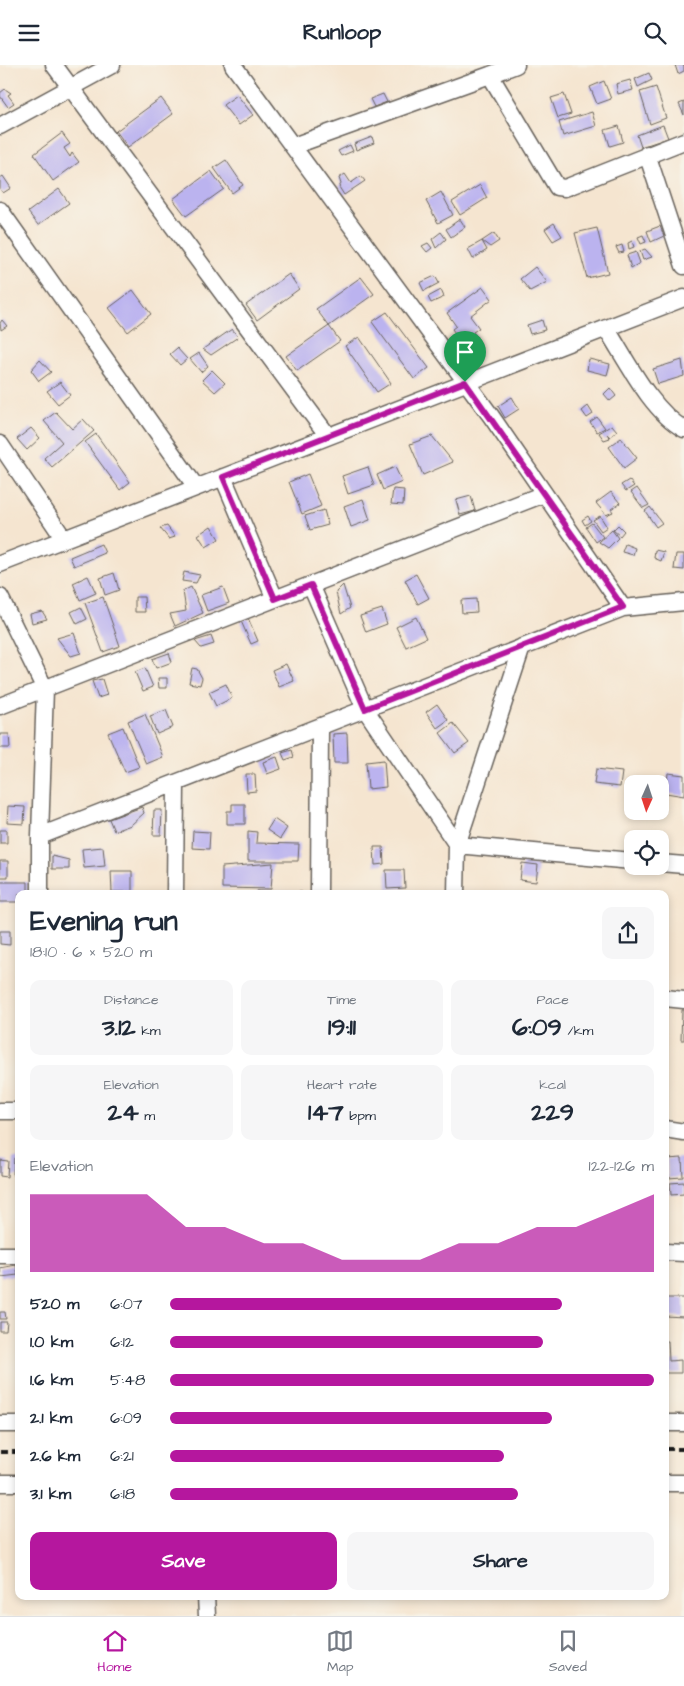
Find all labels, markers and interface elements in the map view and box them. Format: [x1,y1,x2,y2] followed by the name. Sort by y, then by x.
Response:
[303,17,381,48] text: Runloop
[15,19,43,47] icon: menu
[641,19,669,47] icon: search
[444,331,486,382] pin
[451,338,479,366] icon: arrive
[624,775,669,820] north arrow
[624,775,669,875] map controls
[624,830,669,875] button: locate
[30,902,178,941] text: Evening run
[602,907,654,959] button: share
[30,941,152,963] text: 18:10 · 6 × 520 m
[104,990,159,1010] text: Distance
[327,990,357,1010] text: Time
[536,990,569,1010] text: Pace
[102,1010,136,1045] text: 3.12
[328,1010,356,1045] text: 19:11
[512,1010,562,1045] text: 6:09
[136,1021,161,1041] text: km
[562,1021,593,1041] text: /km
[104,1075,159,1095] text: Elevation
[307,1075,377,1095] text: Heart rate
[539,1075,566,1095] text: kcal
[107,1095,139,1130] text: 24
[308,1095,344,1130] text: 147
[531,1095,574,1130] text: 229
[139,1106,155,1126] text: m
[344,1106,376,1126] text: bpm
[30,1155,93,1177] text: Elevation
[589,1155,654,1177] text: 122–126 m
[30,1293,79,1315] text: 520 m
[110,1293,143,1315] text: 6:07
[30,1331,73,1353] text: 1.0 km
[110,1331,134,1353] text: 6:12
[30,1369,73,1391] text: 1.6 km
[110,1369,145,1391] text: 5:48
[30,1407,72,1429] text: 2.1 km
[110,1407,142,1429] text: 6:09
[30,1445,80,1467] text: 2.6 km
[110,1445,134,1467] text: 6:21
[30,1483,71,1505] text: 3.1 km
[110,1483,135,1505] text: 6:18
[30,1532,337,1590] button: Save
[347,1532,654,1590] button: Share
[97,1627,132,1677] tab: Home
[326,1627,354,1677] tab: Map
[549,1627,587,1677] tab: Saved

